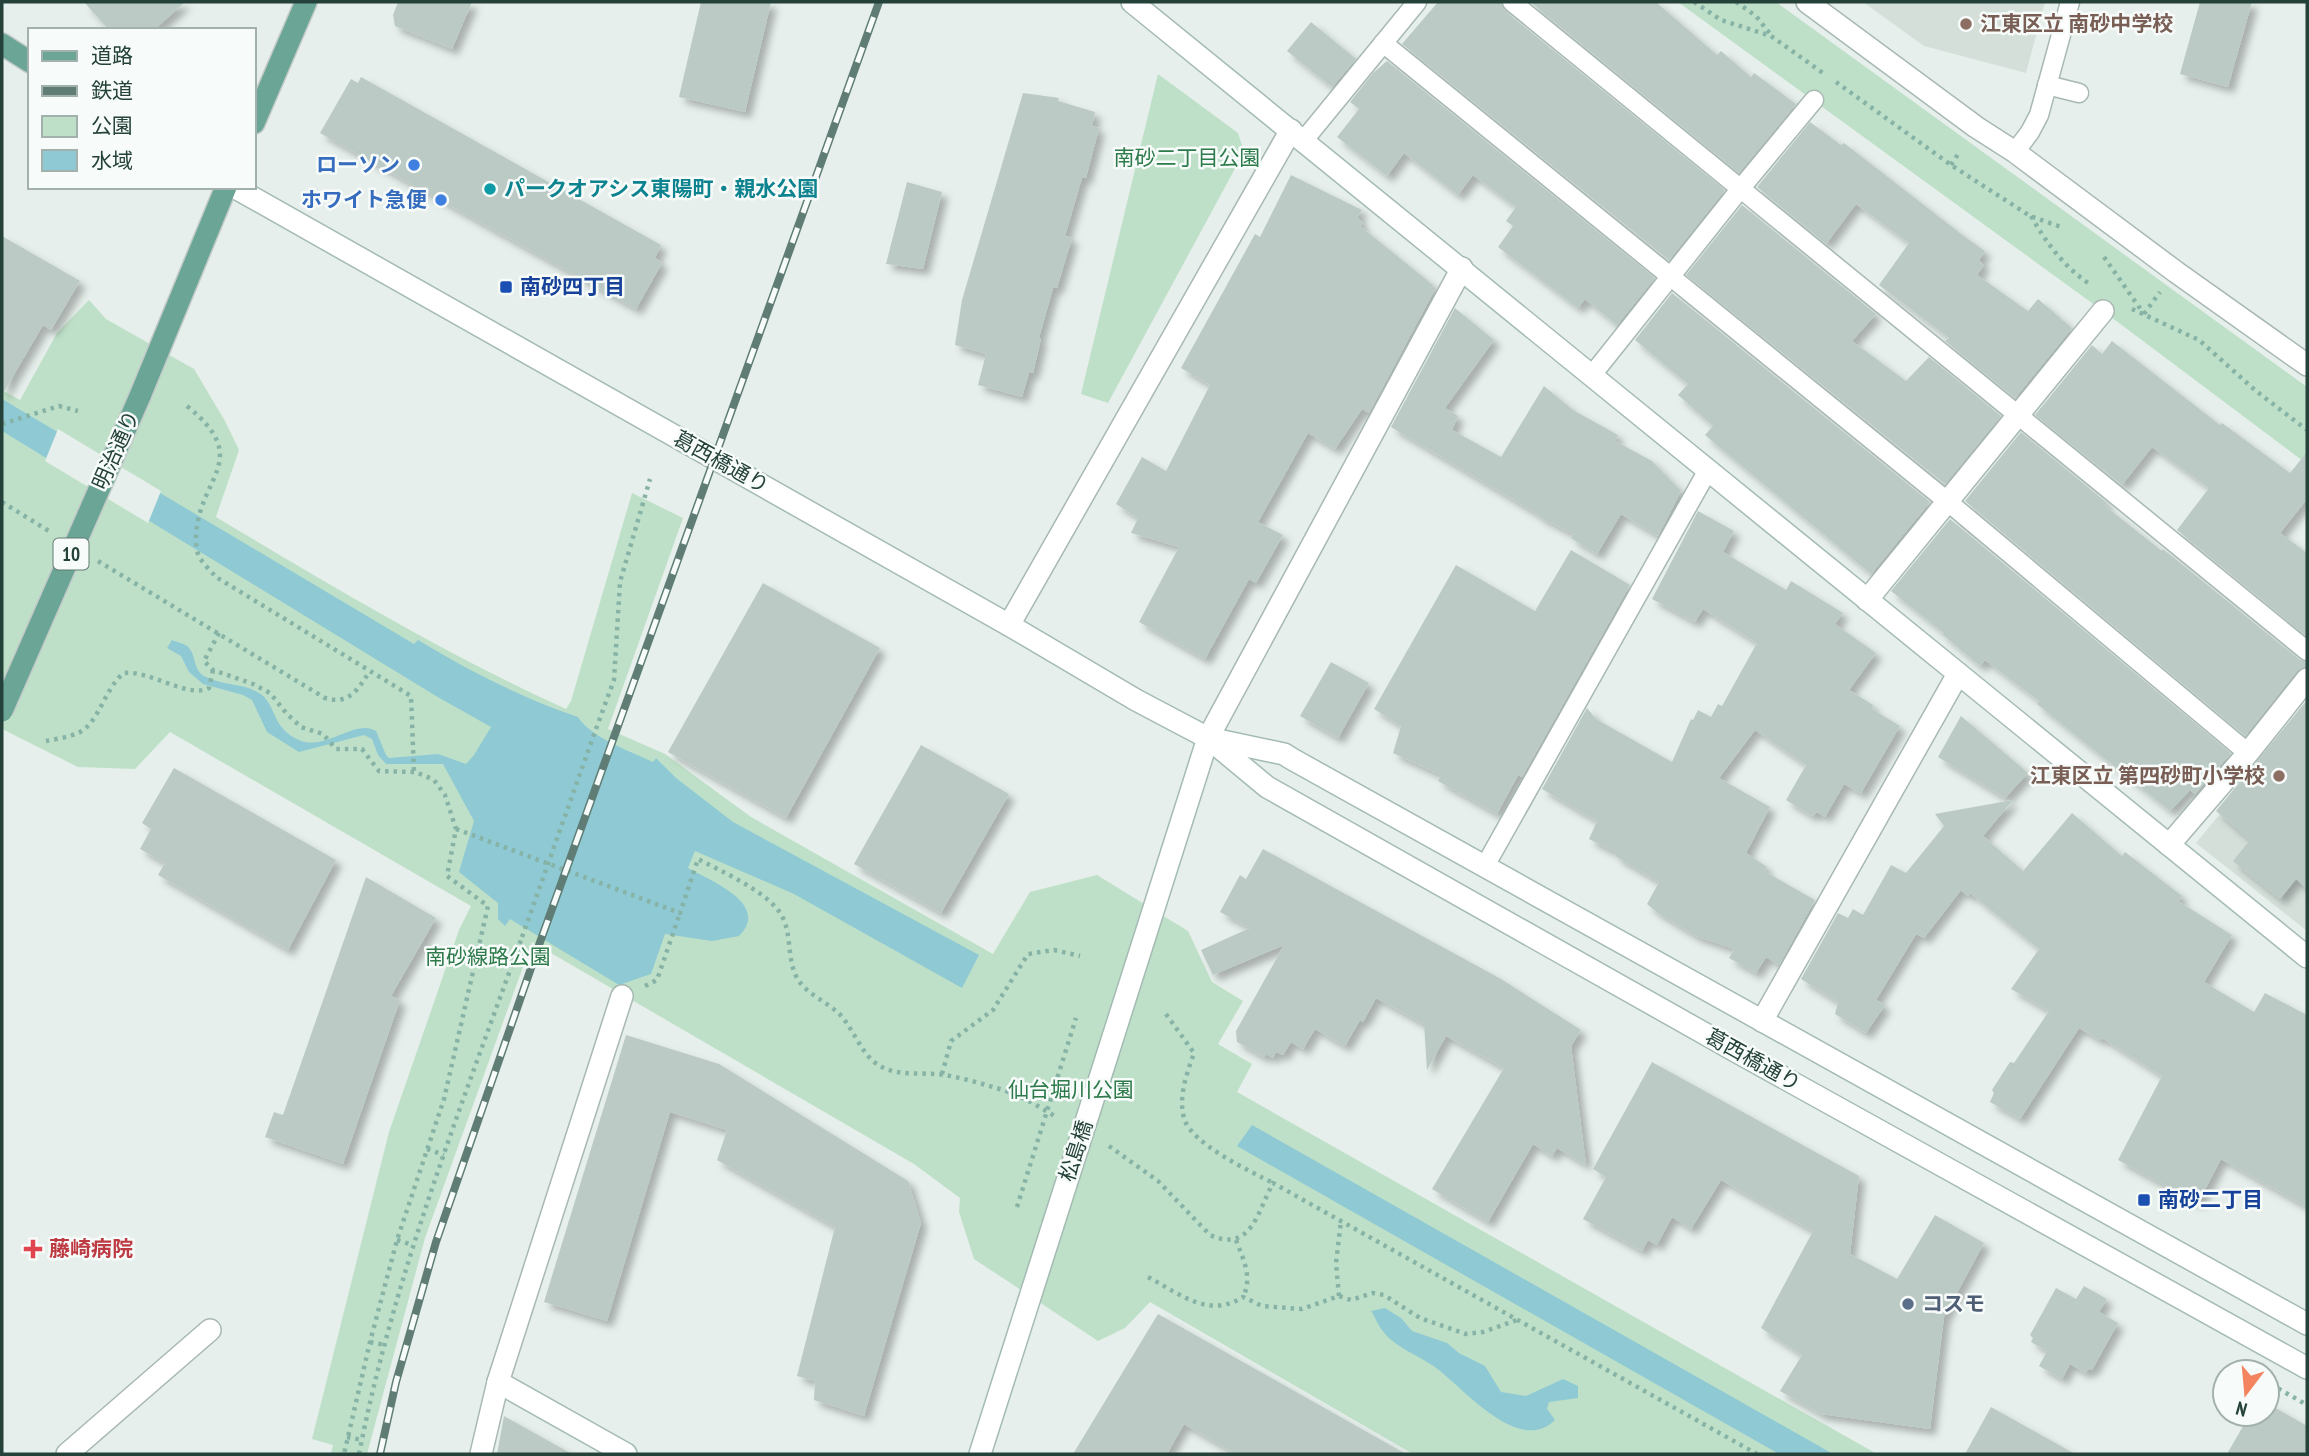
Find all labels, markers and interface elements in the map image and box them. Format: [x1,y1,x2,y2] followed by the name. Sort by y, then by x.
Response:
[1980,10,2173,37] place label: 江東区立 南砂中学校
[1958,16,1974,32] marker: 江東区立 南砂中学校
[28,28,256,189] legend
[91,42,133,69] text: 道路
[91,77,133,104] text: 鉄道
[91,112,133,139] text: 公園
[1114,144,1261,171] park label: 南砂二丁目公園
[91,147,133,174] text: 水域
[316,151,400,178] place label: ローソン
[406,157,422,173] marker: ローソン
[504,175,818,202] place label: パークオアシス東陽町・親水公園
[482,181,498,197] marker: パークオアシス東陽町・親水公園
[301,186,427,213] place label: ホワイト急便
[433,192,449,208] marker: ホワイト急便
[520,273,625,300] place label: 南砂四丁目
[498,279,514,295] marker: 南砂四丁目
[86,406,145,494] street label: 明治通り
[669,424,774,499] street label: 葛西橋通り
[54,538,88,569] road number: 10
[2030,762,2265,789] place label: 江東区立 第四砂町小学校
[2271,768,2287,784] marker: 江東区立 第四砂町小学校
[425,943,551,970] park label: 南砂線路公園
[1701,1022,1806,1097] street label: 葛西橋通り
[1008,1076,1134,1103] park label: 仙台堀川公園
[1053,1117,1098,1185] street label: 松島橋
[2158,1186,2263,1213] place label: 南砂二丁目
[2136,1192,2152,1208] marker: 南砂二丁目
[49,1235,133,1262] place label: 藤崎病院
[23,1239,43,1259] marker: 藤崎病院
[1922,1290,1985,1317] place label: コスモ
[1900,1296,1916,1312] marker: コスモ
[2211,1358,2281,1428] north arrow
[2233,1396,2250,1422] text: N

